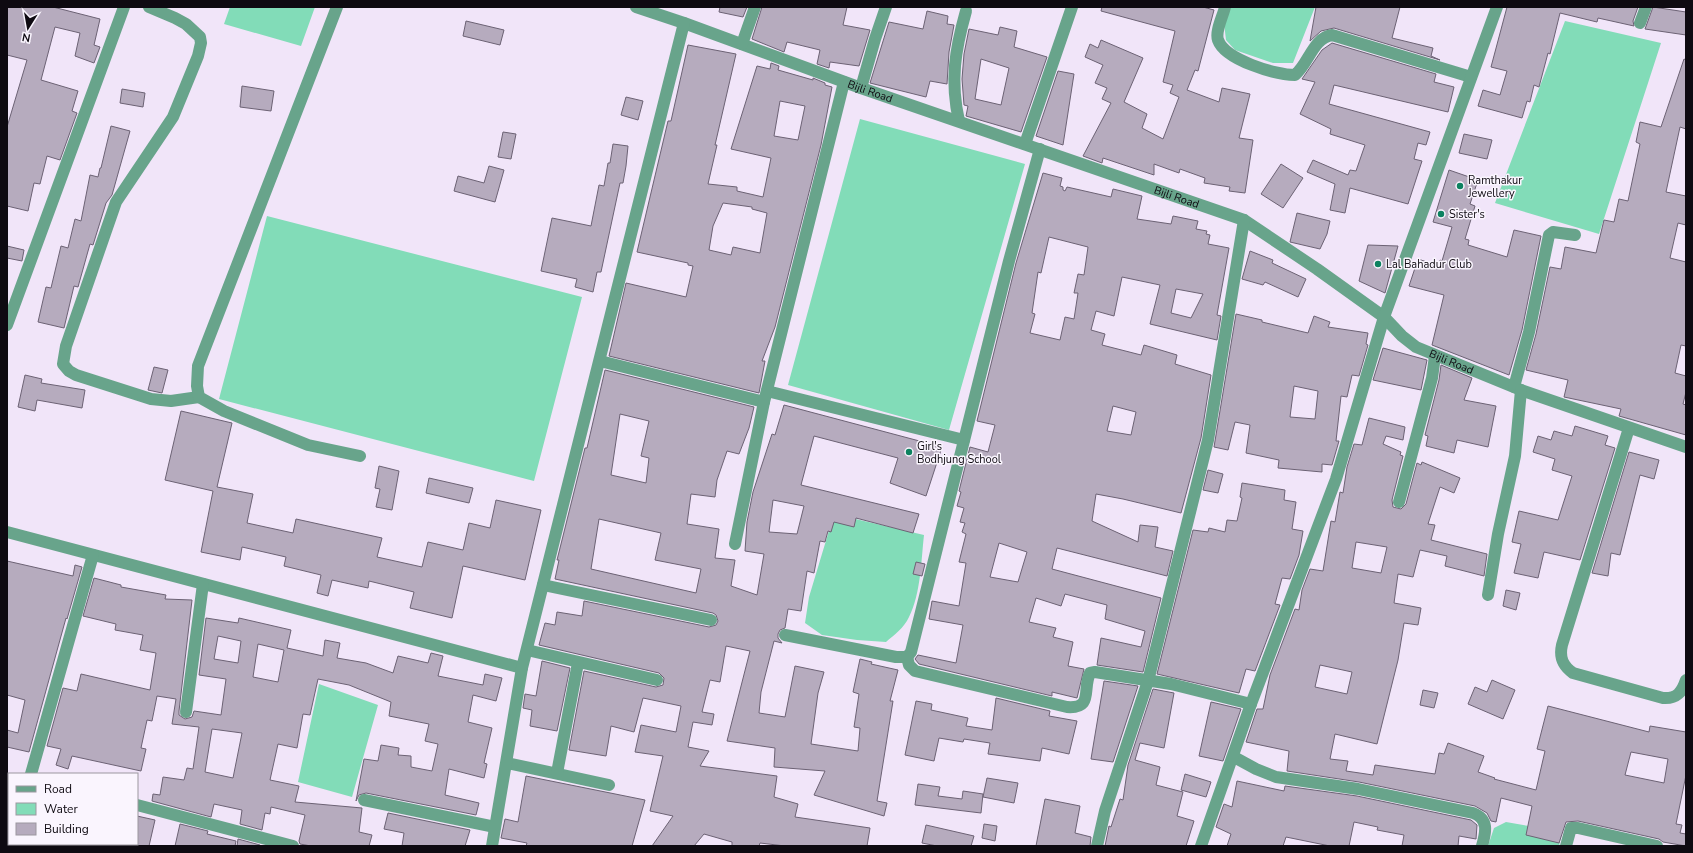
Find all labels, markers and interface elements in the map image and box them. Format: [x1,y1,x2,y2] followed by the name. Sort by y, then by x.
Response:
[8,8,48,48] north arrow
[21,29,32,45] text: N
[846,76,895,106] street label: Bijli Road
[1467,173,1522,201] place label: Ramthakur Jewellery
[1455,181,1465,191] marker: Ramthakur Jewellery
[1152,182,1201,212] street label: Bijli Road
[1449,207,1485,222] place label: Sister's
[1436,209,1446,219] marker: Sister's
[1386,257,1472,272] place label: Lal Bahadur Club
[1373,259,1383,269] marker: Lal Bahadur Club
[1427,346,1476,377] street label: Bijli Road
[917,439,1002,467] place label: Girl's Bodhjung School
[904,447,914,457] marker: Girl's Bodhjung School
[8,773,138,845] legend
[44,781,72,797] text: Road
[44,801,78,817] text: Water
[44,821,89,837] text: Building

